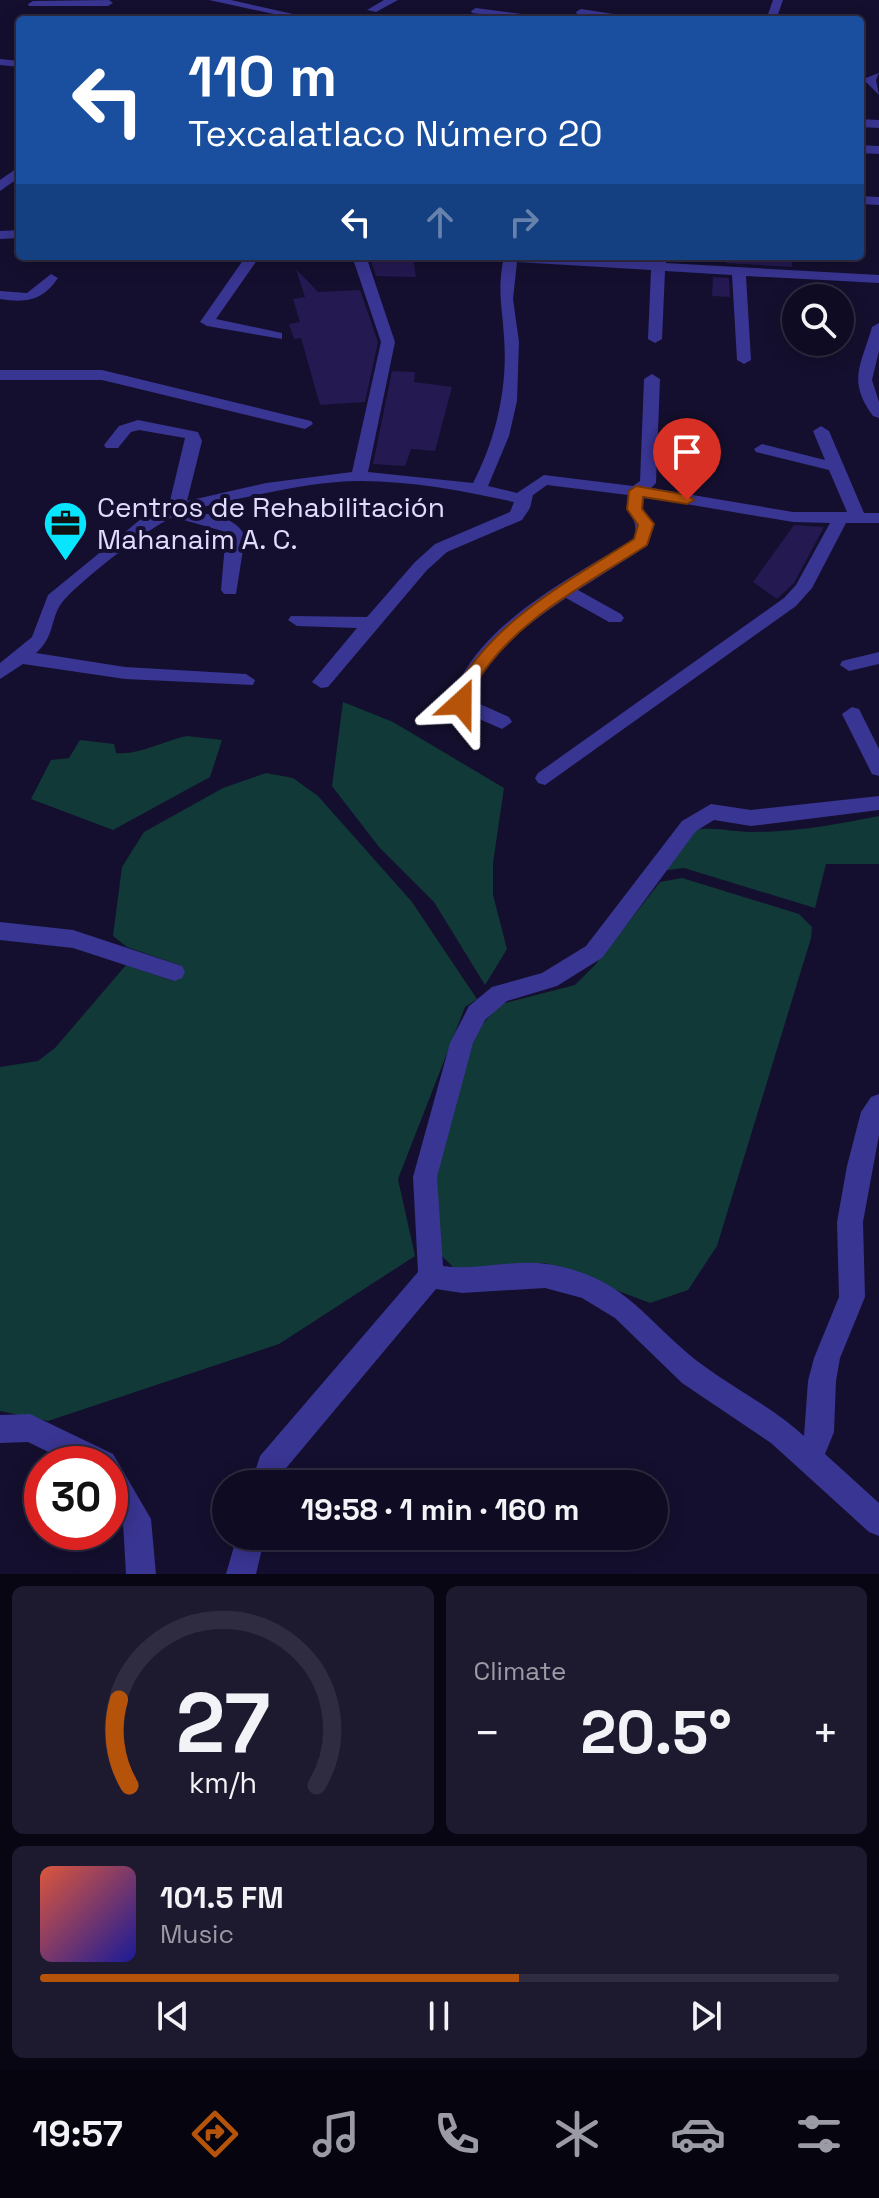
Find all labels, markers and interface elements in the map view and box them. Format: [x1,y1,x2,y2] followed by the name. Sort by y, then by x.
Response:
[188,41,337,112] text: 110 m
[56,48,160,152] icon: left
[188,111,603,157] text: Texcalatlaco Número 20
[334,200,378,244] icon: left
[418,200,462,244] icon: ahead
[502,200,546,244] icon: right
[782,284,854,356] map controls
[782,284,854,356] button: search
[653,418,721,500] pin
[665,430,709,474] icon: arrive
[97,489,445,557] place label: Centros de Rehabilitación Mahanaim A. C.
[42,499,90,562] office icon: Centros de Rehabilitación Mahanaim A. C.
[419,661,503,745] position arrow
[24,1446,128,1550] speed limit sign: 30
[301,1490,579,1529] text: 19:58 · 1 min · 160 m
[474,1654,566,1688] text: Climate
[175,1670,270,1776] text: 27
[581,1694,732,1771] text: 20.5°
[474,1705,501,1761] text: −
[812,1705,839,1761] text: +
[189,1765,257,1801] text: km/h
[160,1878,284,1917] text: 101.5 FM
[160,1917,234,1951] text: Music
[151,1994,195,2038] icon: previous
[417,1994,461,2038] icon: pause
[684,1994,728,2038] icon: next
[187,2106,243,2162] icon: directions
[308,2106,364,2162] icon: music
[429,2106,485,2162] icon: phone
[549,2106,605,2162] icon: climate
[670,2106,726,2162] icon: car
[791,2106,847,2162] icon: filters
[32,2111,123,2157] text: 19:57

